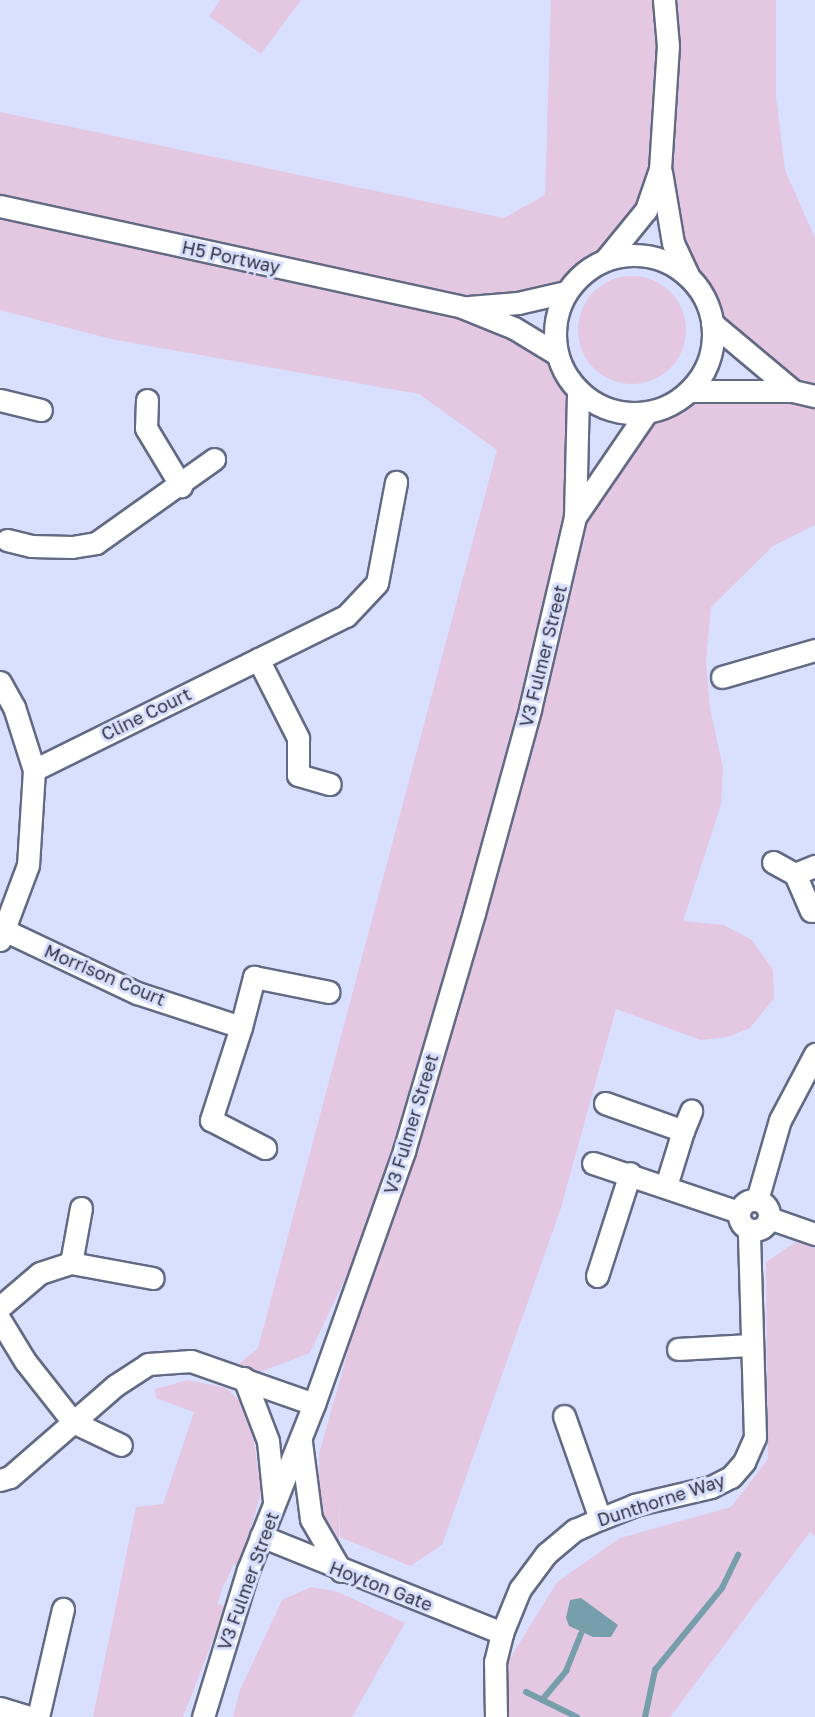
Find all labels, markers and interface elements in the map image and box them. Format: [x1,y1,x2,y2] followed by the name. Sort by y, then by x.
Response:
[180,236,282,278] street label: H5 Portway
[515,583,571,729] street label: V3 Fulmer Street
[98,683,194,745] street label: Cline Court
[41,940,169,1010] street label: Morrison Court
[379,1051,443,1197] street label: V3 Fulmer Street
[594,1469,728,1531] street label: Dunthorne Way
[213,1509,283,1653] street label: V3 Fulmer Street
[326,1556,436,1616] street label: Hoyton Gate

